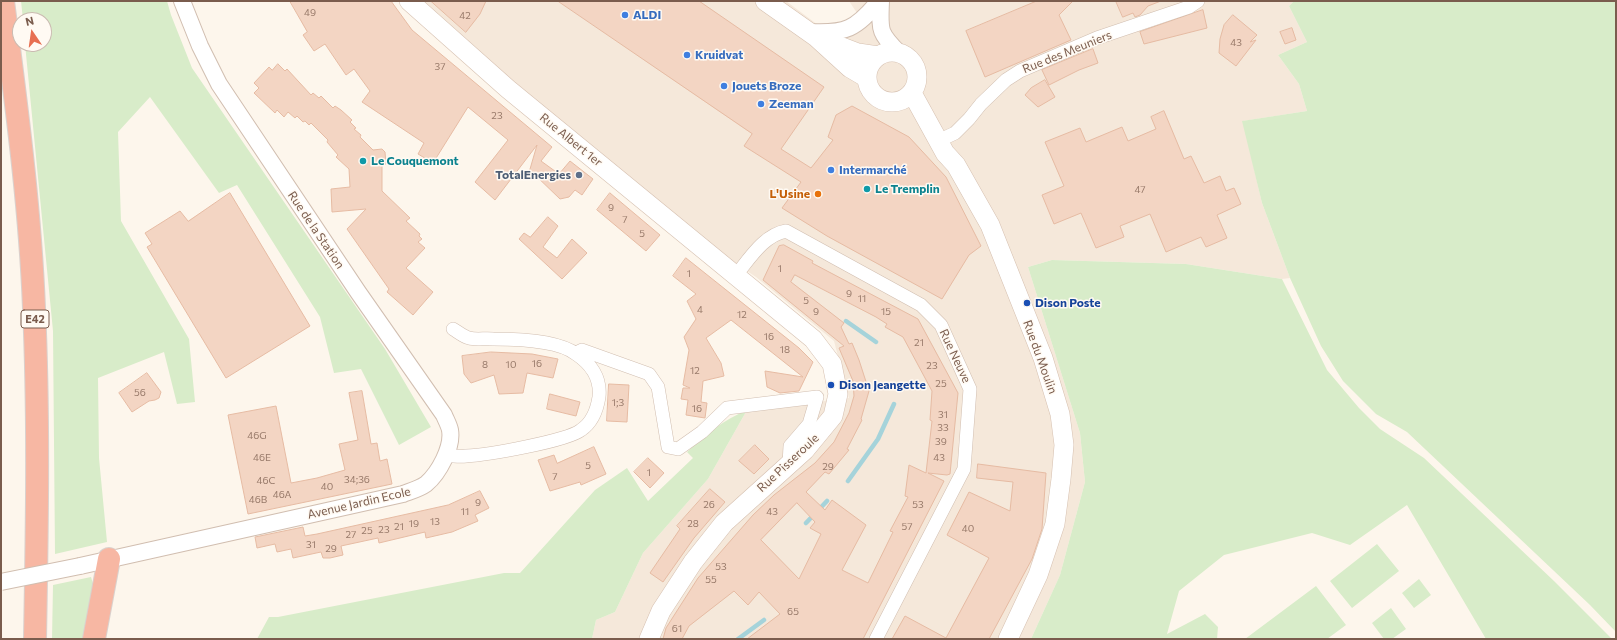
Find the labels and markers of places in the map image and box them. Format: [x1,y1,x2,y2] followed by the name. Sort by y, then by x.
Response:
[633,8,661,22] place label: ALDI
[620,10,630,20] marker: ALDI
[695,48,743,62] place label: Kruidvat
[682,50,692,60] marker: Kruidvat
[732,79,801,93] place label: Jouets Broze
[719,81,729,91] marker: Jouets Broze
[769,97,814,111] place label: Zeeman
[756,99,766,109] marker: Zeeman
[371,154,459,168] place label: Le Couquemont
[358,156,368,166] marker: Le Couquemont
[839,163,907,177] place label: Intermarché
[826,165,836,175] marker: Intermarché
[495,168,571,182] place label: TotalEnergies
[574,170,584,180] marker: TotalEnergies
[875,182,940,196] place label: Le Tremplin
[862,184,872,194] marker: Le Tremplin
[769,187,810,201] place label: L'Usine
[813,189,823,199] marker: L'Usine
[1035,296,1101,310] place label: Dison Poste
[1022,298,1032,308] marker: Dison Poste
[839,378,926,392] place label: Dison Jeangette
[826,380,836,390] marker: Dison Jeangette

